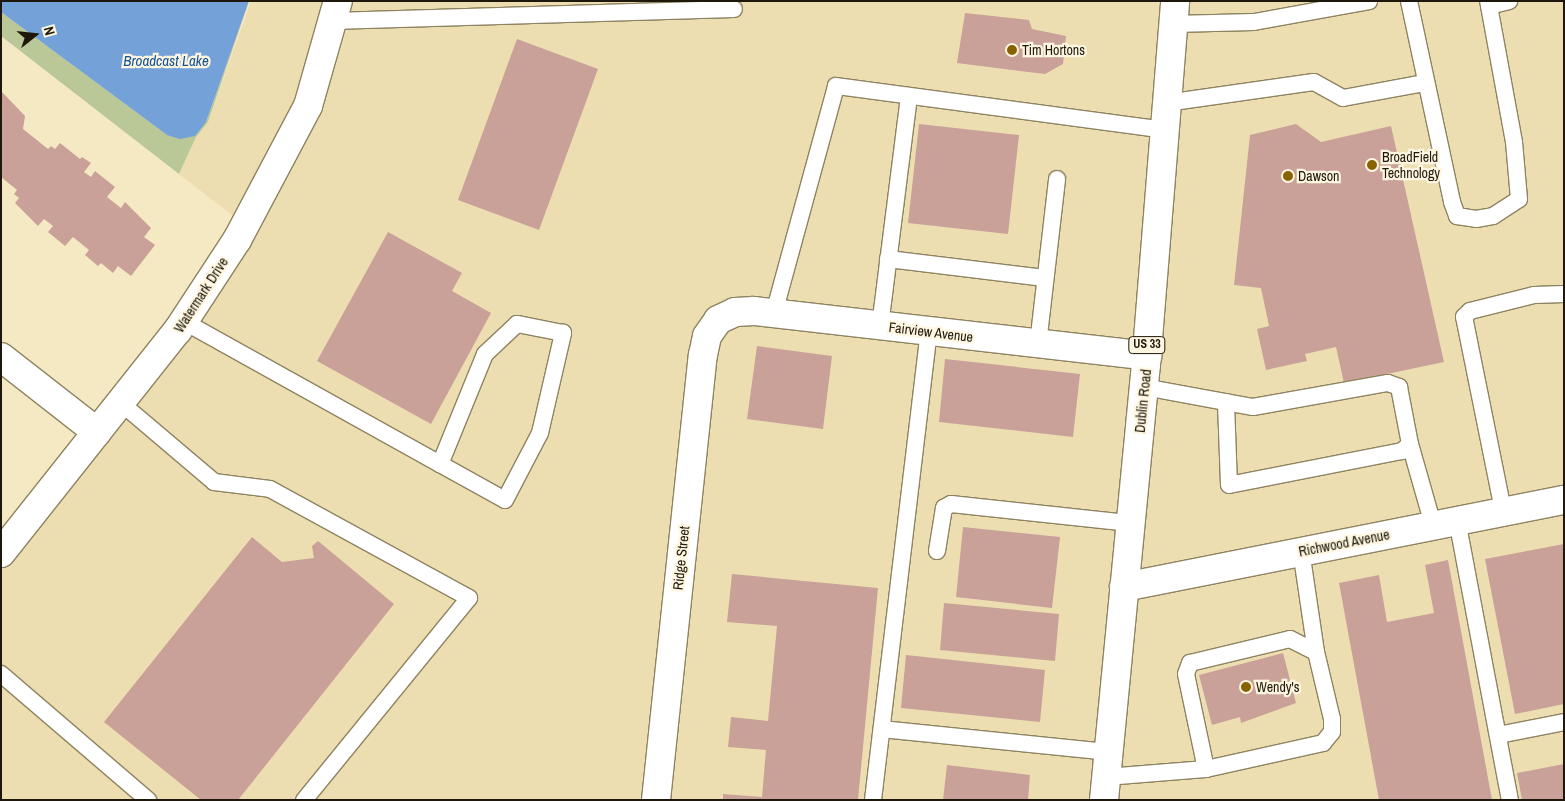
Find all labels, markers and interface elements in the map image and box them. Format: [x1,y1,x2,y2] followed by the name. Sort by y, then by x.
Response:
[10,10,60,60] north arrow
[40,24,59,37] text: N
[1022,42,1085,58] place label: Tim Hortons
[1006,44,1018,56] marker: Tim Hortons
[123,52,209,70] water label: Broadcast Lake
[1382,149,1440,182] place label: BroadField Technology
[1366,159,1378,171] marker: BroadField Technology
[1298,168,1339,184] place label: Dawson
[1282,170,1294,182] marker: Dawson
[170,254,232,336] street label: Watermark Drive
[888,318,974,346] street label: Fairview Avenue
[1128,336,1166,354] road number: US 33
[1131,368,1155,434] street label: Dublin Road
[669,525,693,591] street label: Ridge Street
[1297,526,1391,560] street label: Richwood Avenue
[1256,679,1299,695] place label: Wendy's
[1240,681,1252,693] marker: Wendy's

